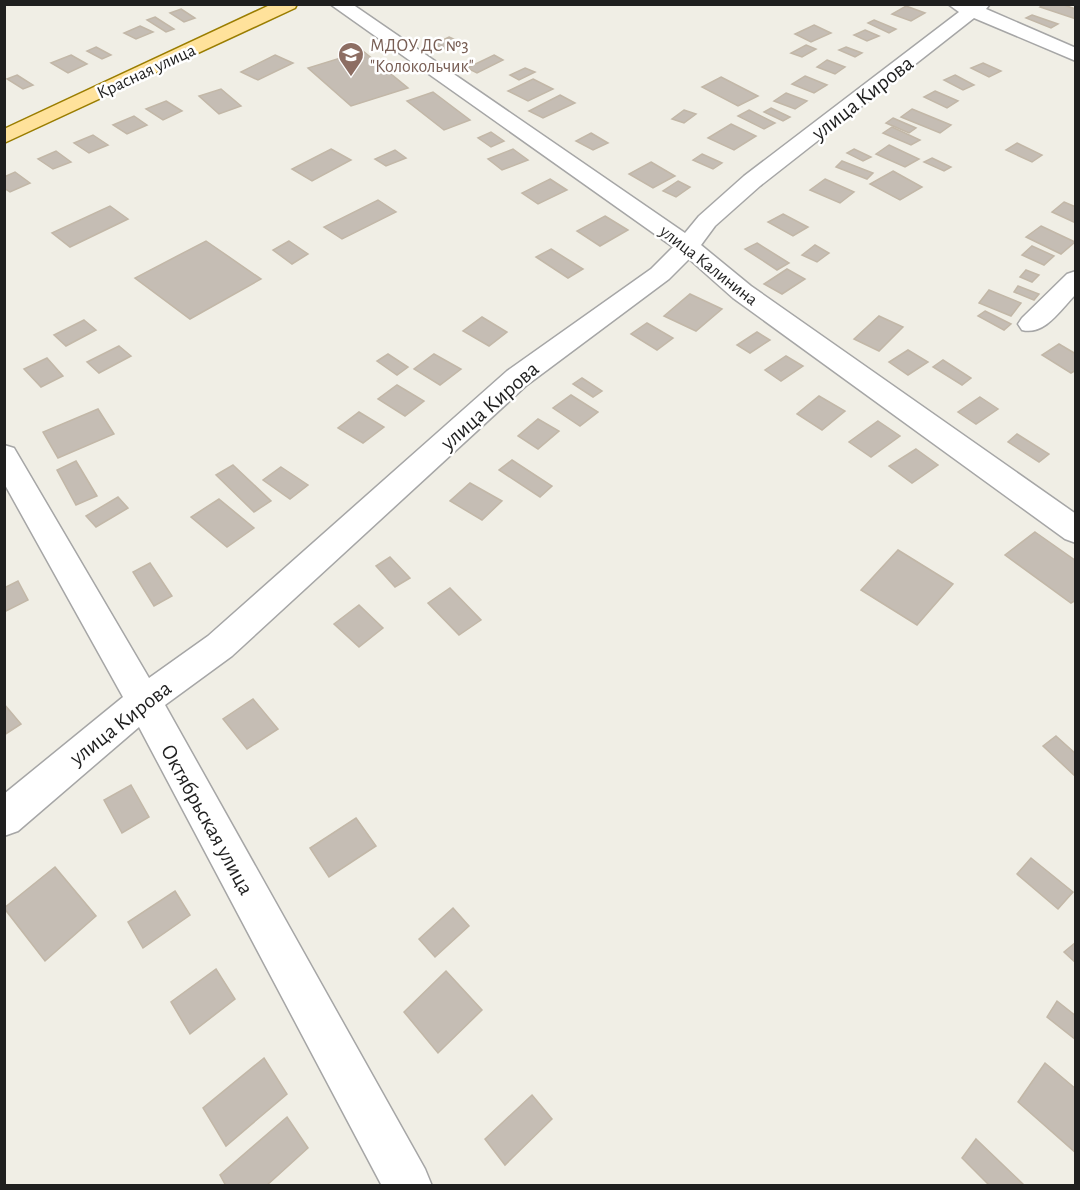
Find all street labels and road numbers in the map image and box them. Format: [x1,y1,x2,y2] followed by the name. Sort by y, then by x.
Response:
[94,41,199,103] street label: Красная улица
[807,52,918,145] street label: улица Кирова
[655,222,761,309] street label: улица Калинина
[436,357,543,455] street label: улица Кирова
[65,677,176,770] street label: улица Кирова
[157,741,258,898] street label: Октябрьская улица

